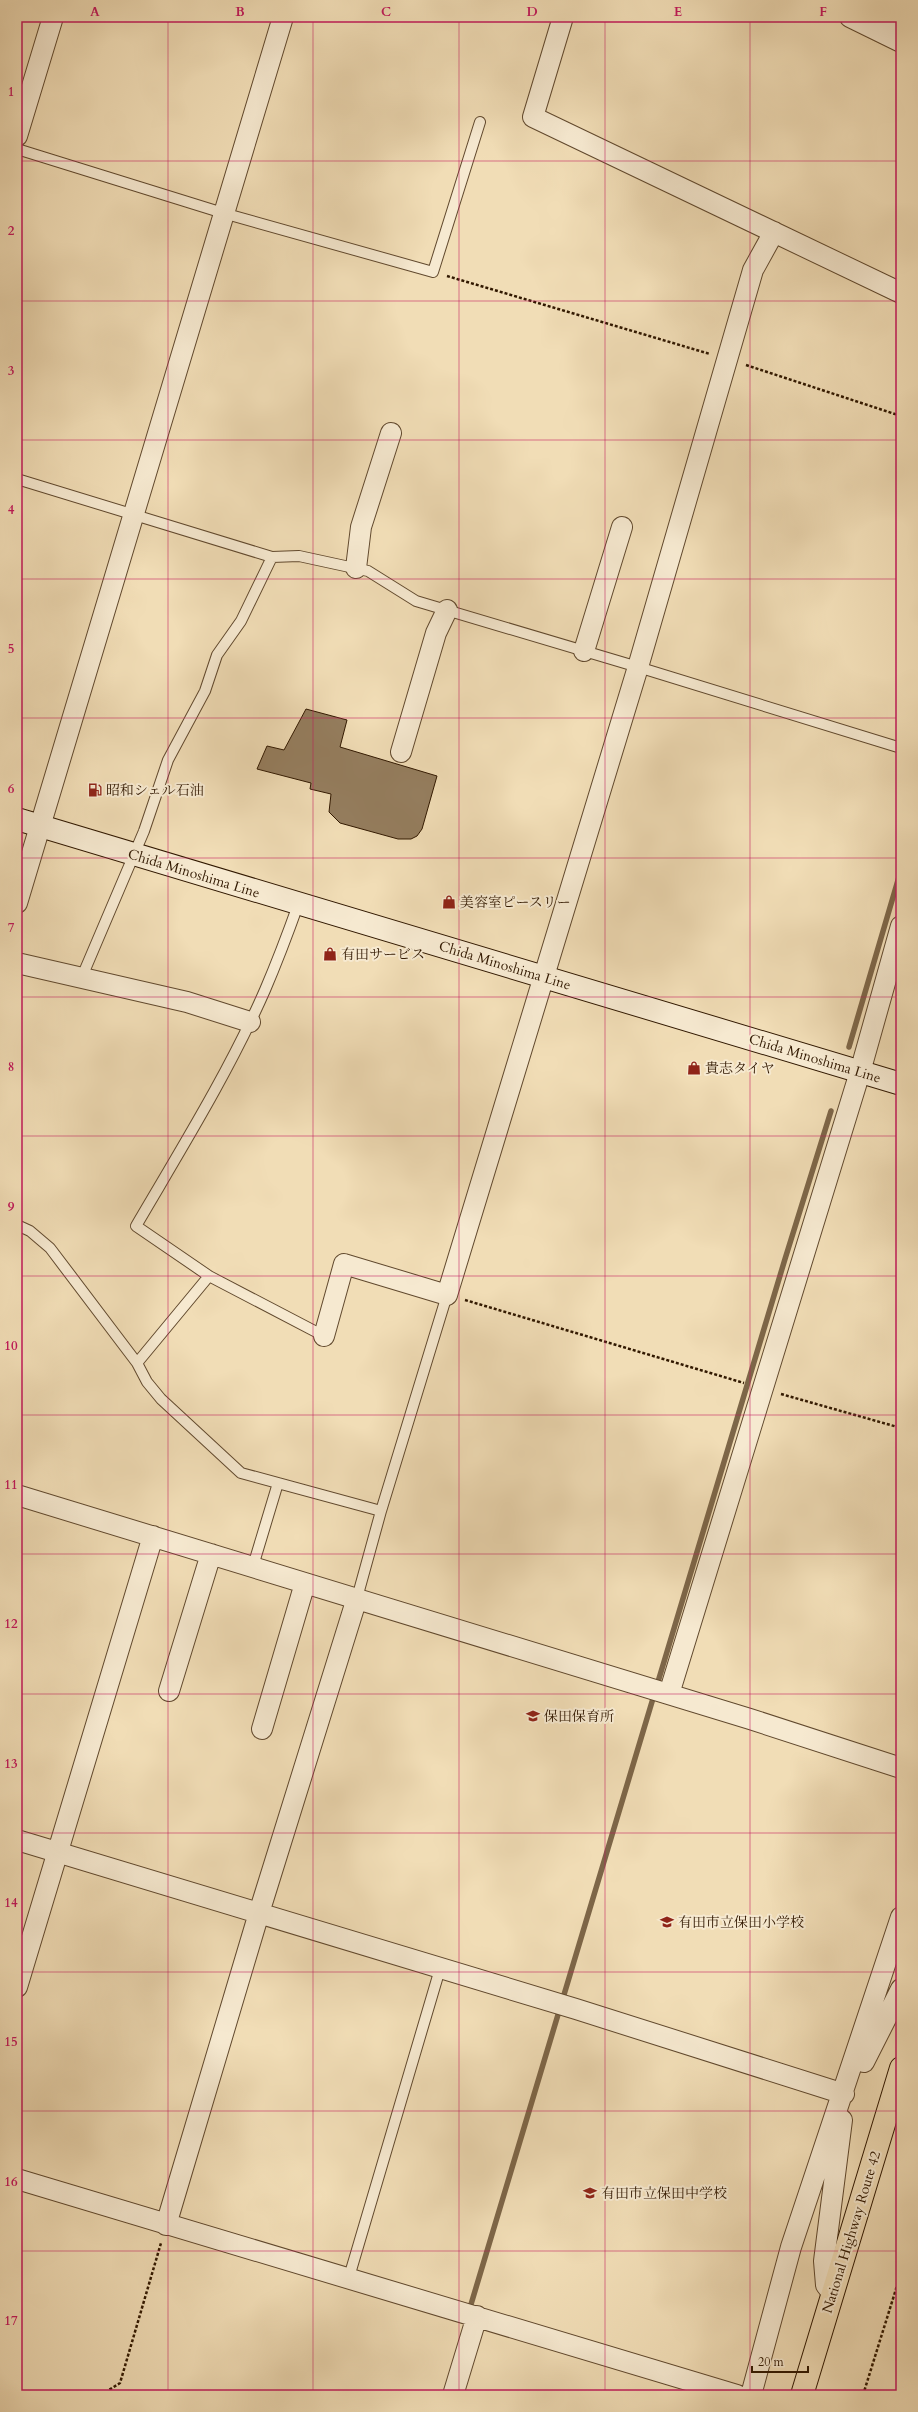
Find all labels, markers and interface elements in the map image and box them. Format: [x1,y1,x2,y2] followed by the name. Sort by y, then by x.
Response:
[90,3,100,21] text: A
[235,3,245,21] text: B
[381,3,391,21] text: C
[526,3,538,21] text: D
[674,3,682,21] text: E
[819,3,827,21] text: F
[8,83,14,101] text: 1
[8,222,15,240] text: 2
[8,362,15,380] text: 3
[8,501,15,519] text: 4
[8,640,14,658] text: 5
[8,780,15,798] text: 6
[106,781,204,800] place label: 昭和シェル石油
[87,782,103,798] fuel station icon: 昭和シェル石油
[126,844,262,903] street label: Chida Minoshima Line
[460,893,571,912] place label: 美容室ピースリー
[441,894,457,910] shop icon: 美容室ピースリー
[8,919,15,937] text: 7
[437,936,573,995] street label: Chida Minoshima Line
[341,945,425,964] place label: 有田サービス
[322,946,338,962] shop icon: 有田サービス
[747,1029,883,1088] street label: Chida Minoshima Line
[8,1058,14,1076] text: 8
[705,1059,775,1078] place label: 貴志タイヤ
[686,1060,702,1076] shop icon: 貴志タイヤ
[8,1198,15,1216] text: 9
[4,1337,18,1355] text: 10
[4,1476,18,1494] text: 11
[4,1615,18,1633] text: 12
[544,1707,614,1726] place label: 保田保育所
[525,1708,541,1724] school or university icon: 保田保育所
[4,1755,18,1773] text: 13
[4,1894,18,1912] text: 14
[678,1913,804,1932] place label: 有田市立保田小学校
[659,1914,675,1930] school or university icon: 有田市立保田小学校
[4,2033,18,2051] text: 15
[818,2149,885,2316] street label: National Highway Route 42
[4,2173,18,2191] text: 16
[601,2184,727,2203] place label: 有田市立保田中学校
[582,2185,598,2201] school or university icon: 有田市立保田中学校
[4,2312,18,2330] text: 17
[752,2348,808,2374] scale bar
[758,2354,785,2370] text: 20 m

